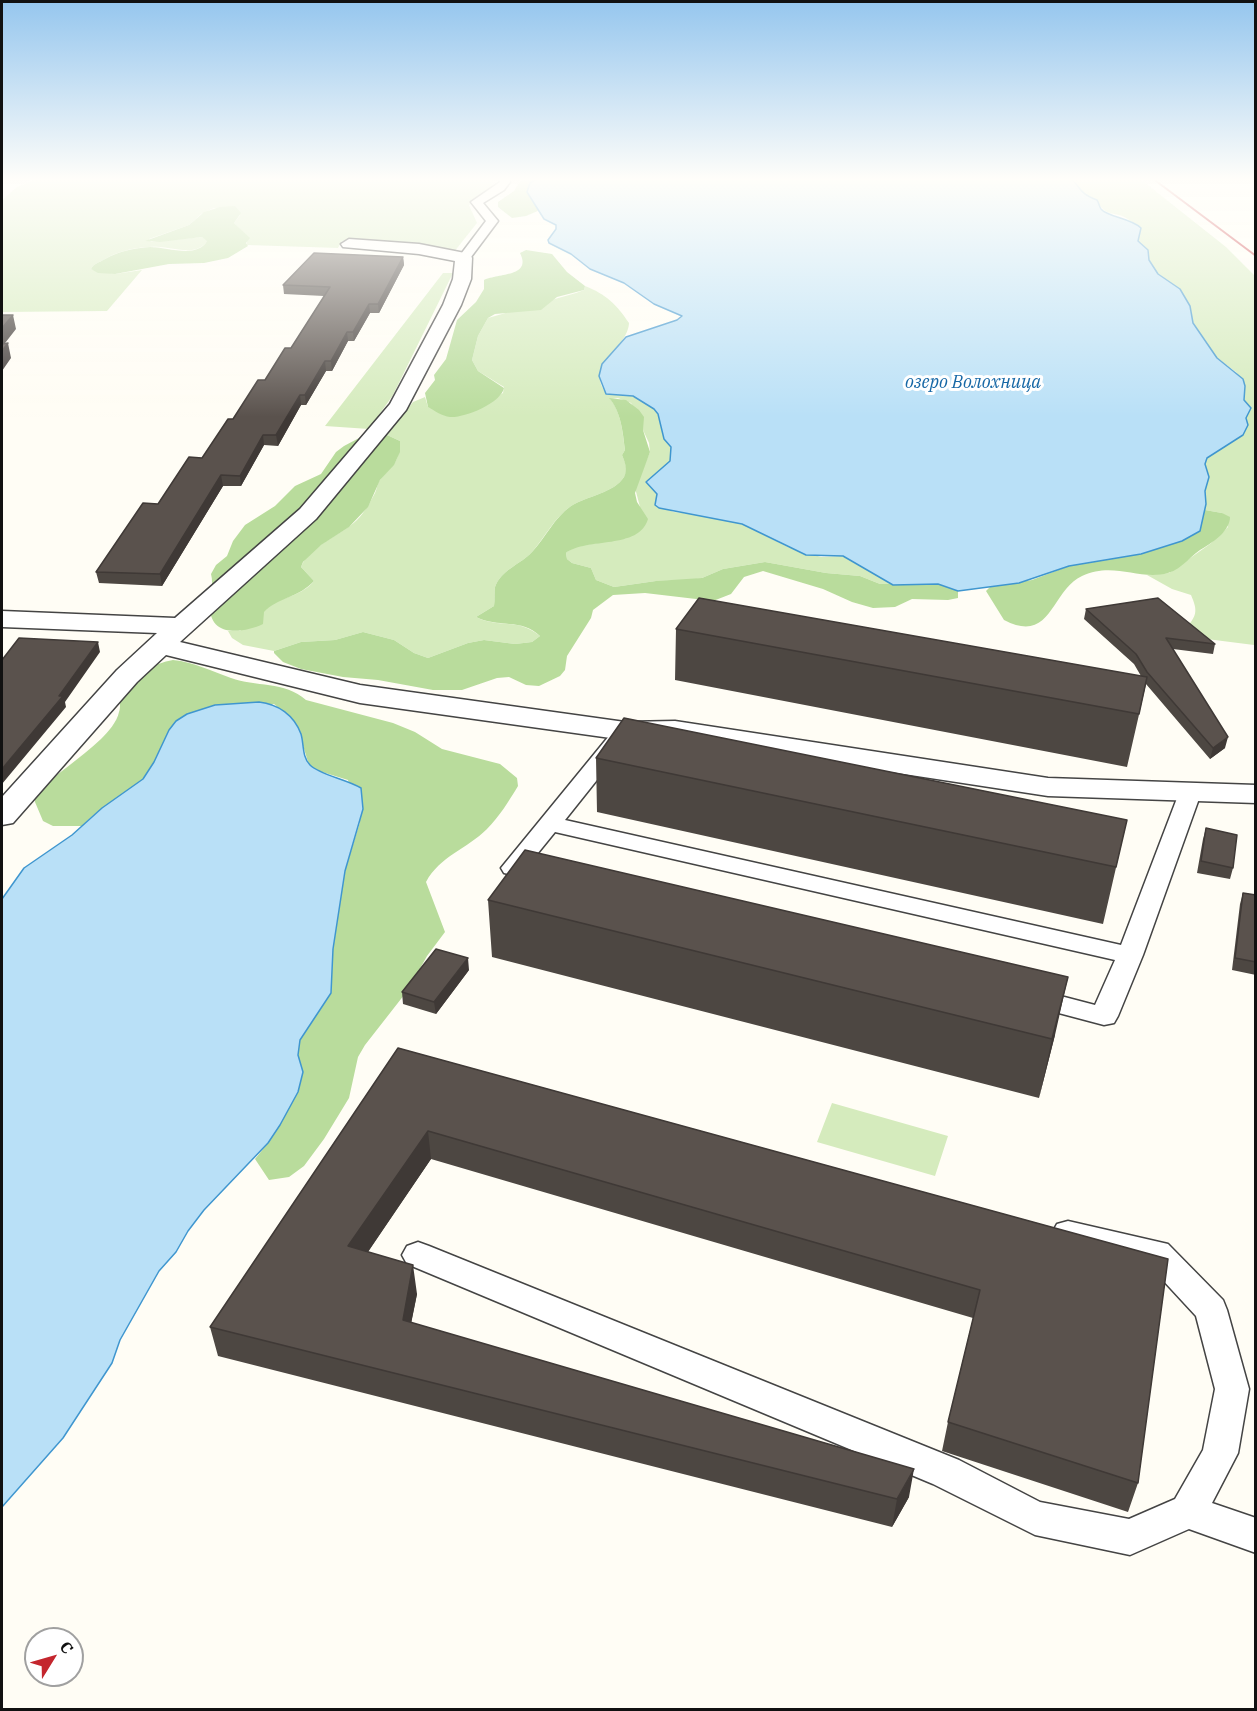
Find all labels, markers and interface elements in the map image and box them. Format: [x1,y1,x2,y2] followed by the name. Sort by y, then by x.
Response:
[905,372,1041,394] water label: озеро Волохница
[24,1627,84,1687] north arrow
[56,1637,78,1658] text: С

